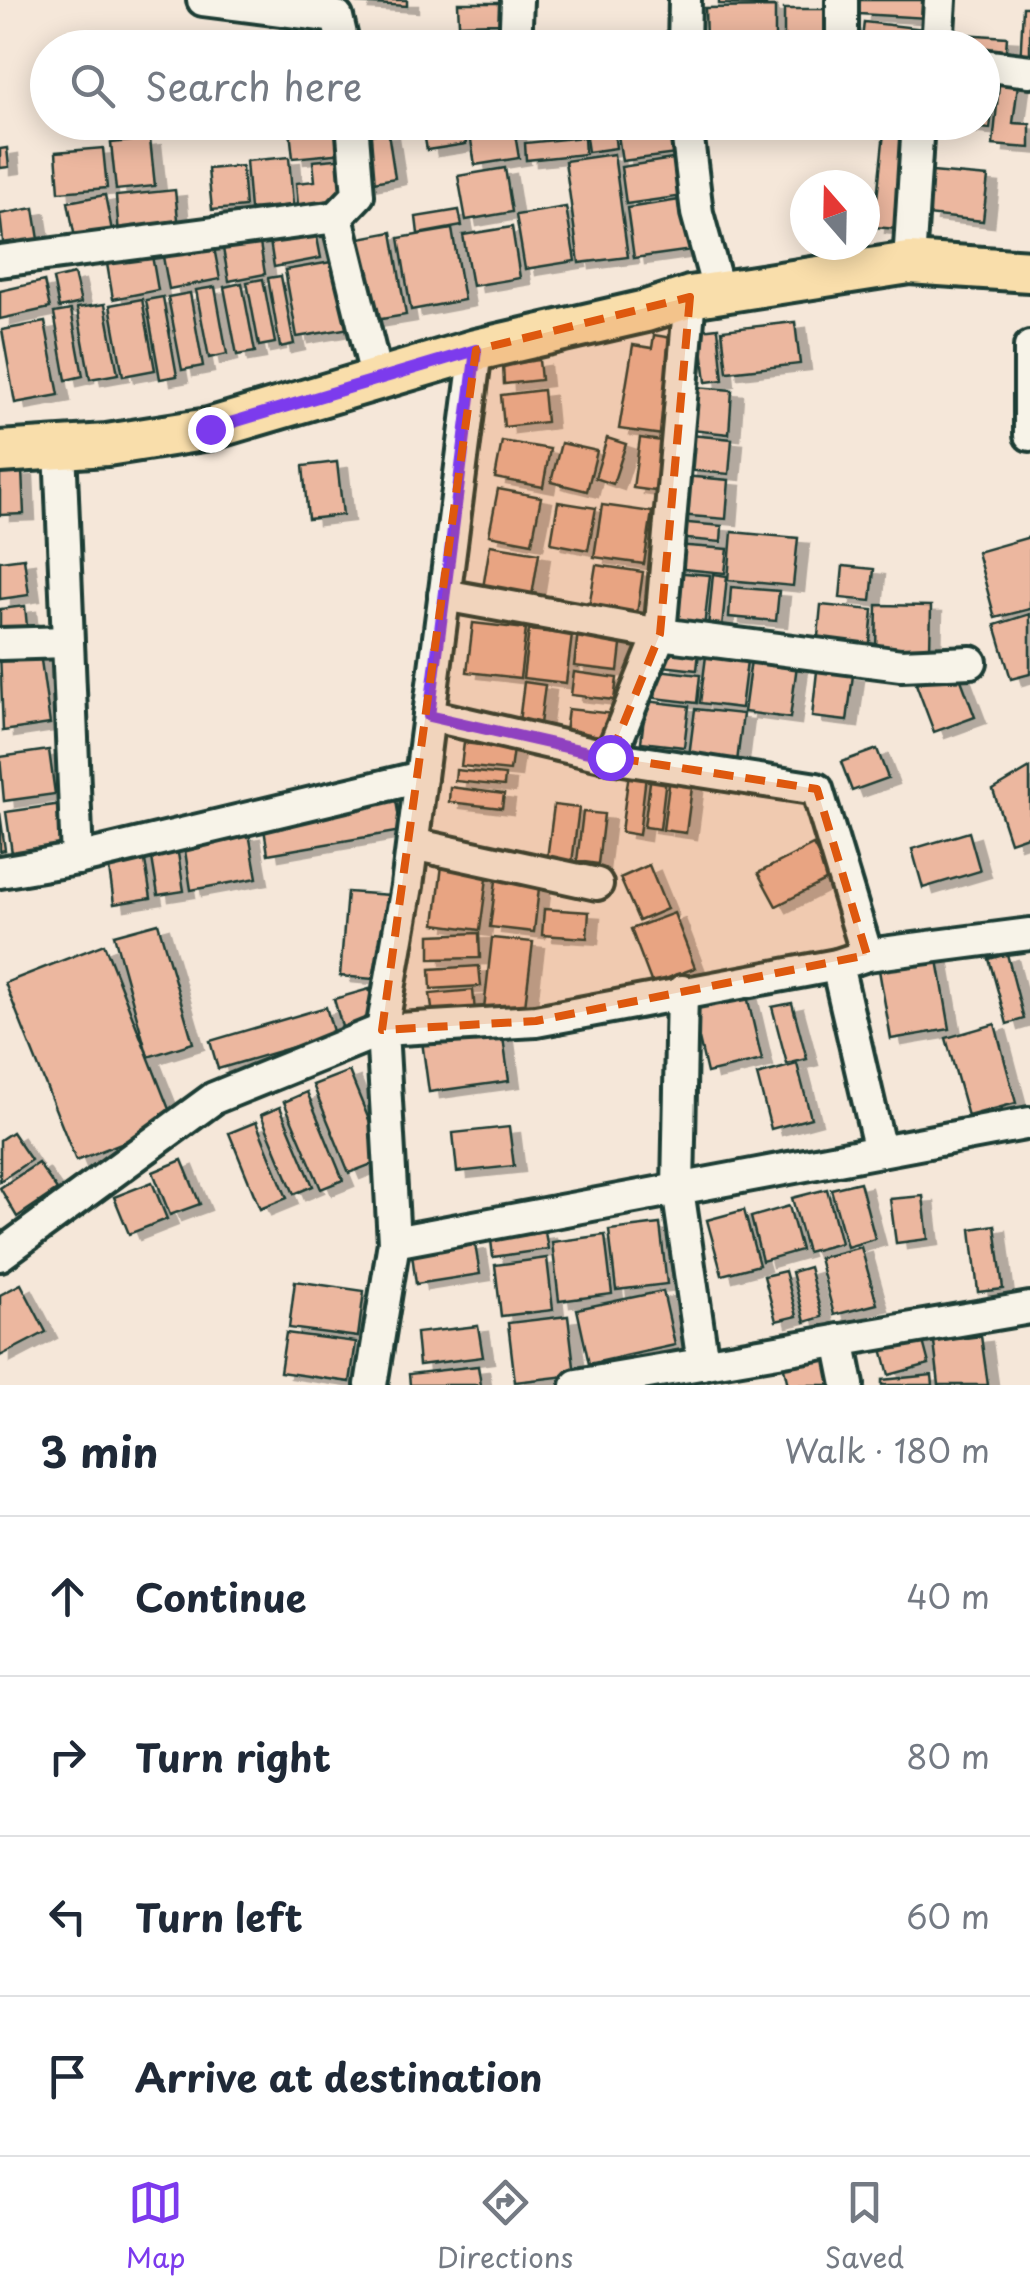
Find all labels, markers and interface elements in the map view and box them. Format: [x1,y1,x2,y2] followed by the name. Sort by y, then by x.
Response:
[30,30,1000,140] search box
[145,57,362,114] text: Search here
[65,58,120,113] icon: search
[790,170,880,260] north arrow
[188,407,234,453] route end
[588,735,634,781] route start
[40,1419,158,1482] text: 3 min
[784,1426,990,1474] text: Walk · 180 m
[135,1568,306,1625] text: Continue
[40,1569,95,1624] icon: ahead
[906,1572,990,1620] text: 40 m
[135,1728,331,1785] text: Turn right
[40,1729,95,1784] icon: right
[906,1732,990,1780] text: 80 m
[135,1888,303,1945] text: Turn left
[40,1889,95,1944] icon: left
[906,1892,990,1940] text: 60 m
[135,2048,543,2105] text: Arrive at destination
[40,2049,95,2104] icon: arrive
[126,2175,186,2278] tab: Map
[437,2175,573,2278] tab: Directions
[825,2175,904,2278] tab: Saved

